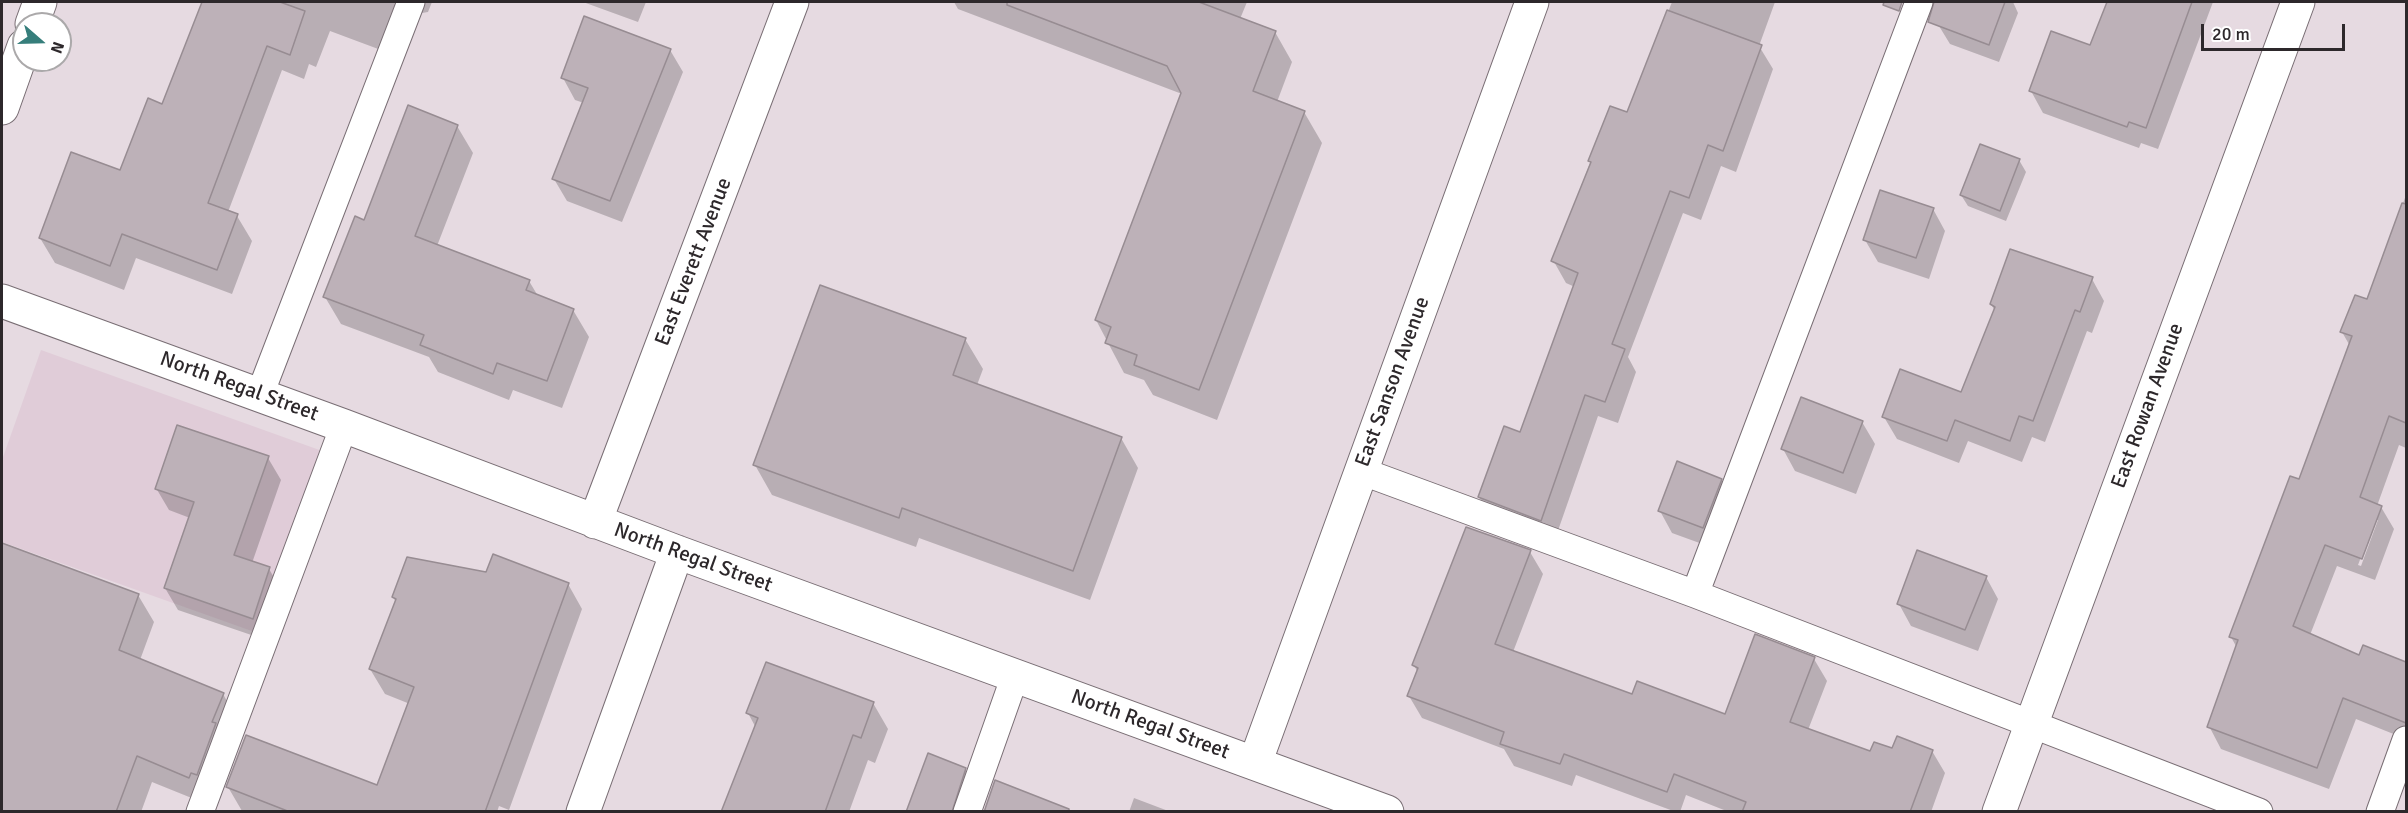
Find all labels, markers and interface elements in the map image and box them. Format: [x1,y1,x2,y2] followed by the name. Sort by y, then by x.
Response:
[12,12,72,72] north arrow
[2204,12,2348,50] scale bar
[2212,23,2250,45] text: 20 m
[46,39,68,56] text: N
[650,175,738,349] street label: East Everett Avenue
[1351,294,1435,470] street label: East Sanson Avenue
[2106,320,2190,492] street label: East Rowan Avenue
[156,347,322,427] street label: North Regal Street
[610,518,776,598] street label: North Regal Street
[1067,685,1233,765] street label: North Regal Street

